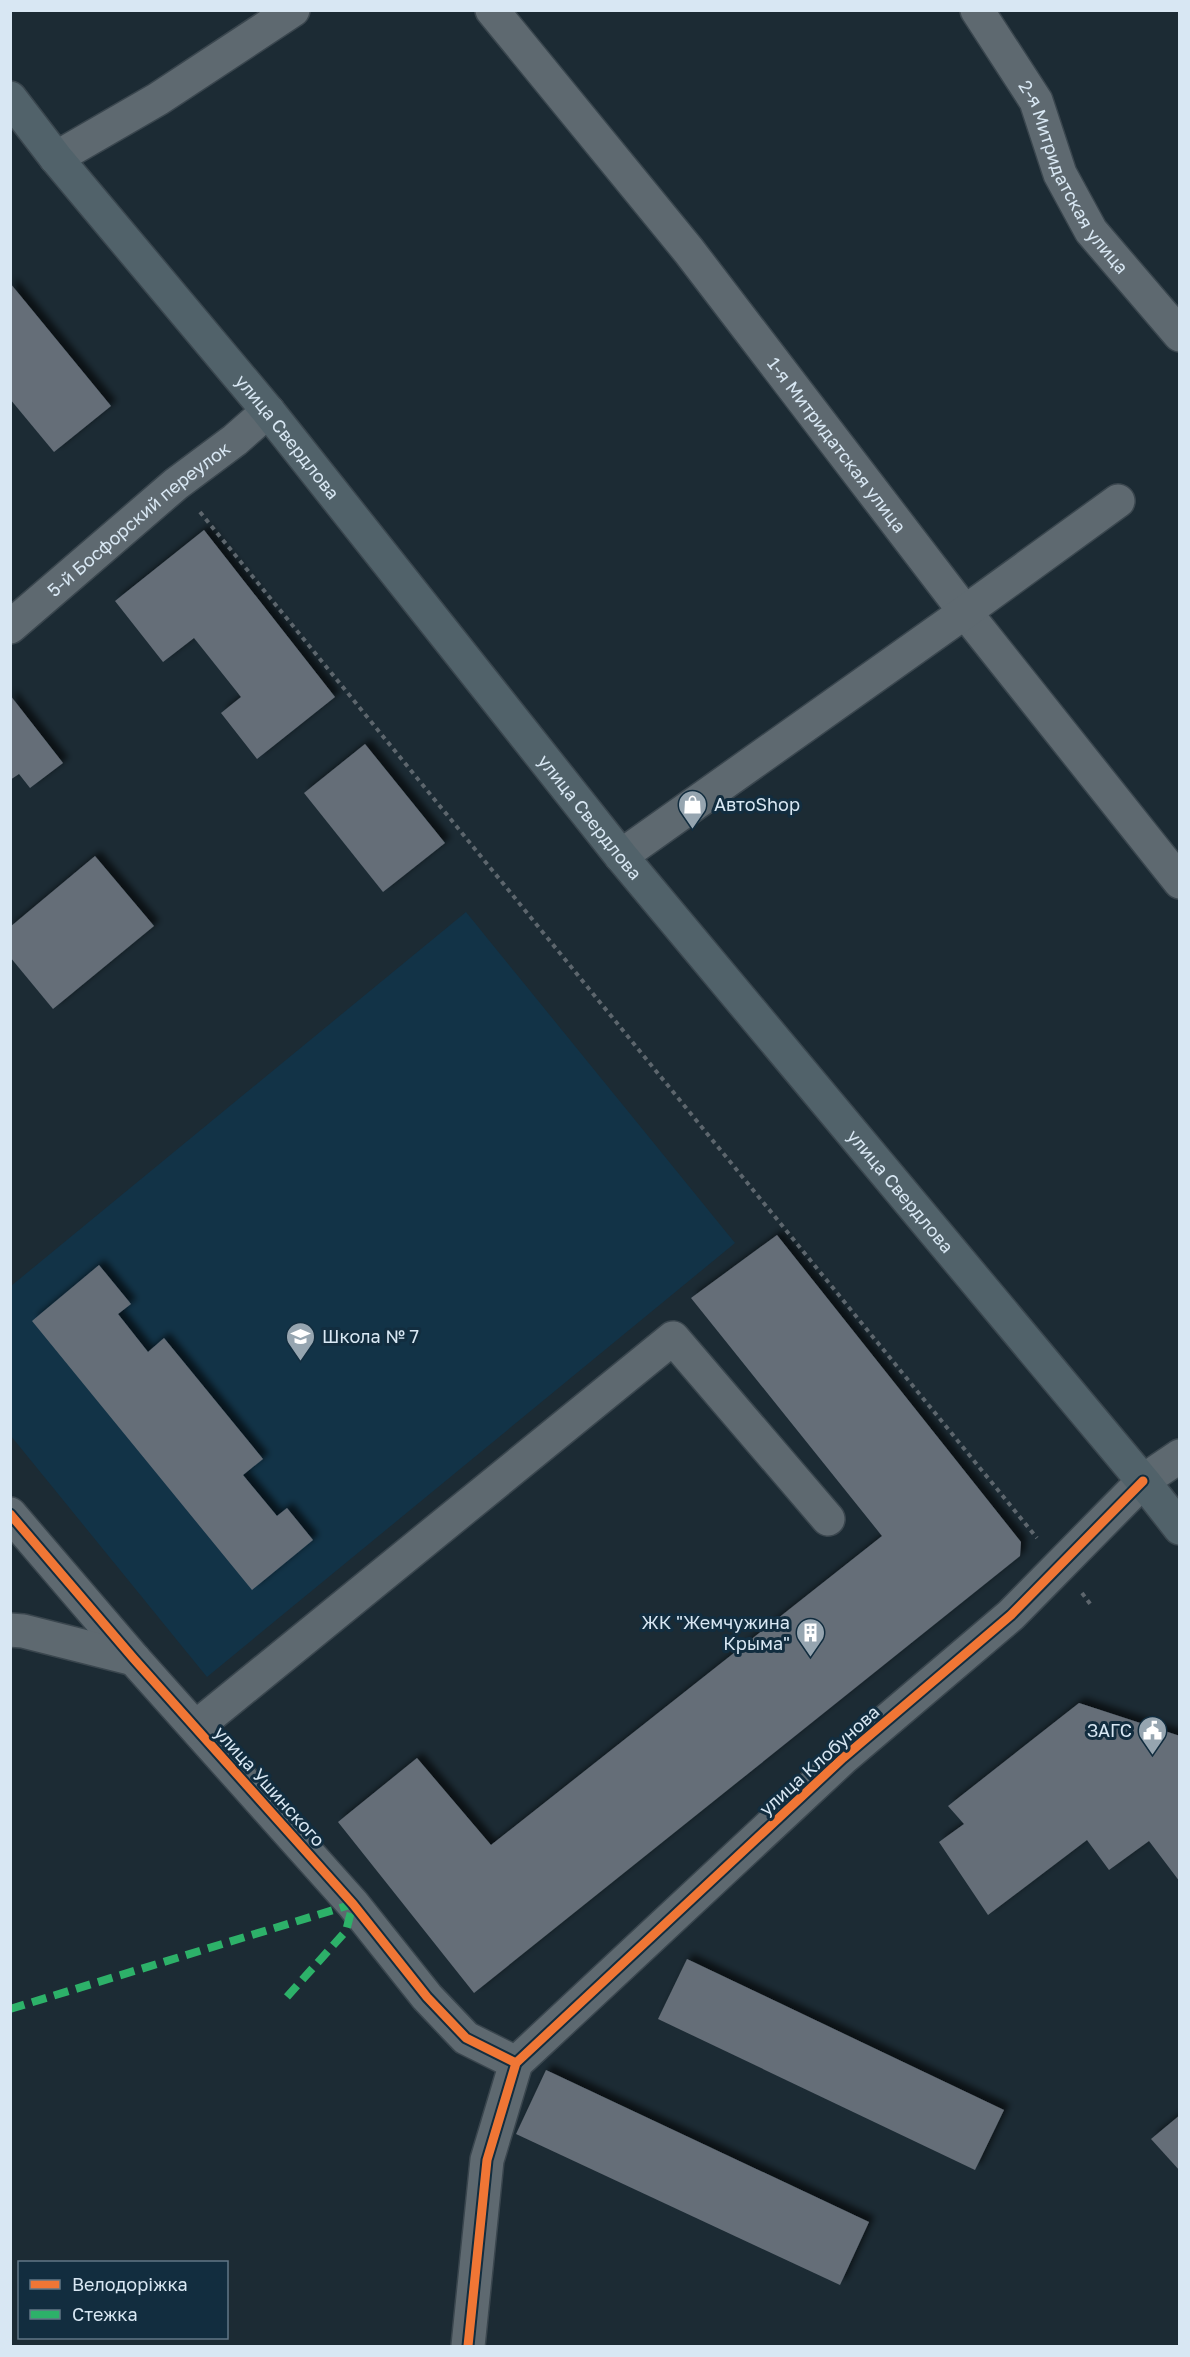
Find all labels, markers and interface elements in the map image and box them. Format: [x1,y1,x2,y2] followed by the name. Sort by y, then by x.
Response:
[1014,76,1133,278] street label: 2-я Митридатская улица
[763,352,911,537] street label: 1-я Митридатская улица
[231,370,345,503] street label: улица Свердлова
[43,437,234,601] street label: 5-й Босфорский переулок
[534,750,647,884] street label: улица Свердлова
[677,788,709,830] shop icon: АвтоShop
[714,793,800,815] place label: АвтоShop
[843,1125,958,1257] street label: улица Свердлова
[285,1320,317,1362] school or university icon: Школа № 7
[322,1325,419,1347] place label: Школа № 7
[642,1611,790,1654] place label: ЖК "Жемчужина Крыма"
[795,1616,827,1658] building icon: ЖК "Жемчужина Крыма"
[754,1700,884,1820] street label: улица Клобунова
[1137,1714,1169,1756] public building icon: ЗАГС
[1087,1719,1132,1741] place label: ЗАГС
[210,1721,330,1851] street label: улица Ушинского
[18,2261,228,2339] legend
[72,2273,188,2295] text: Велодоріжка
[72,2303,138,2325] text: Стежка

